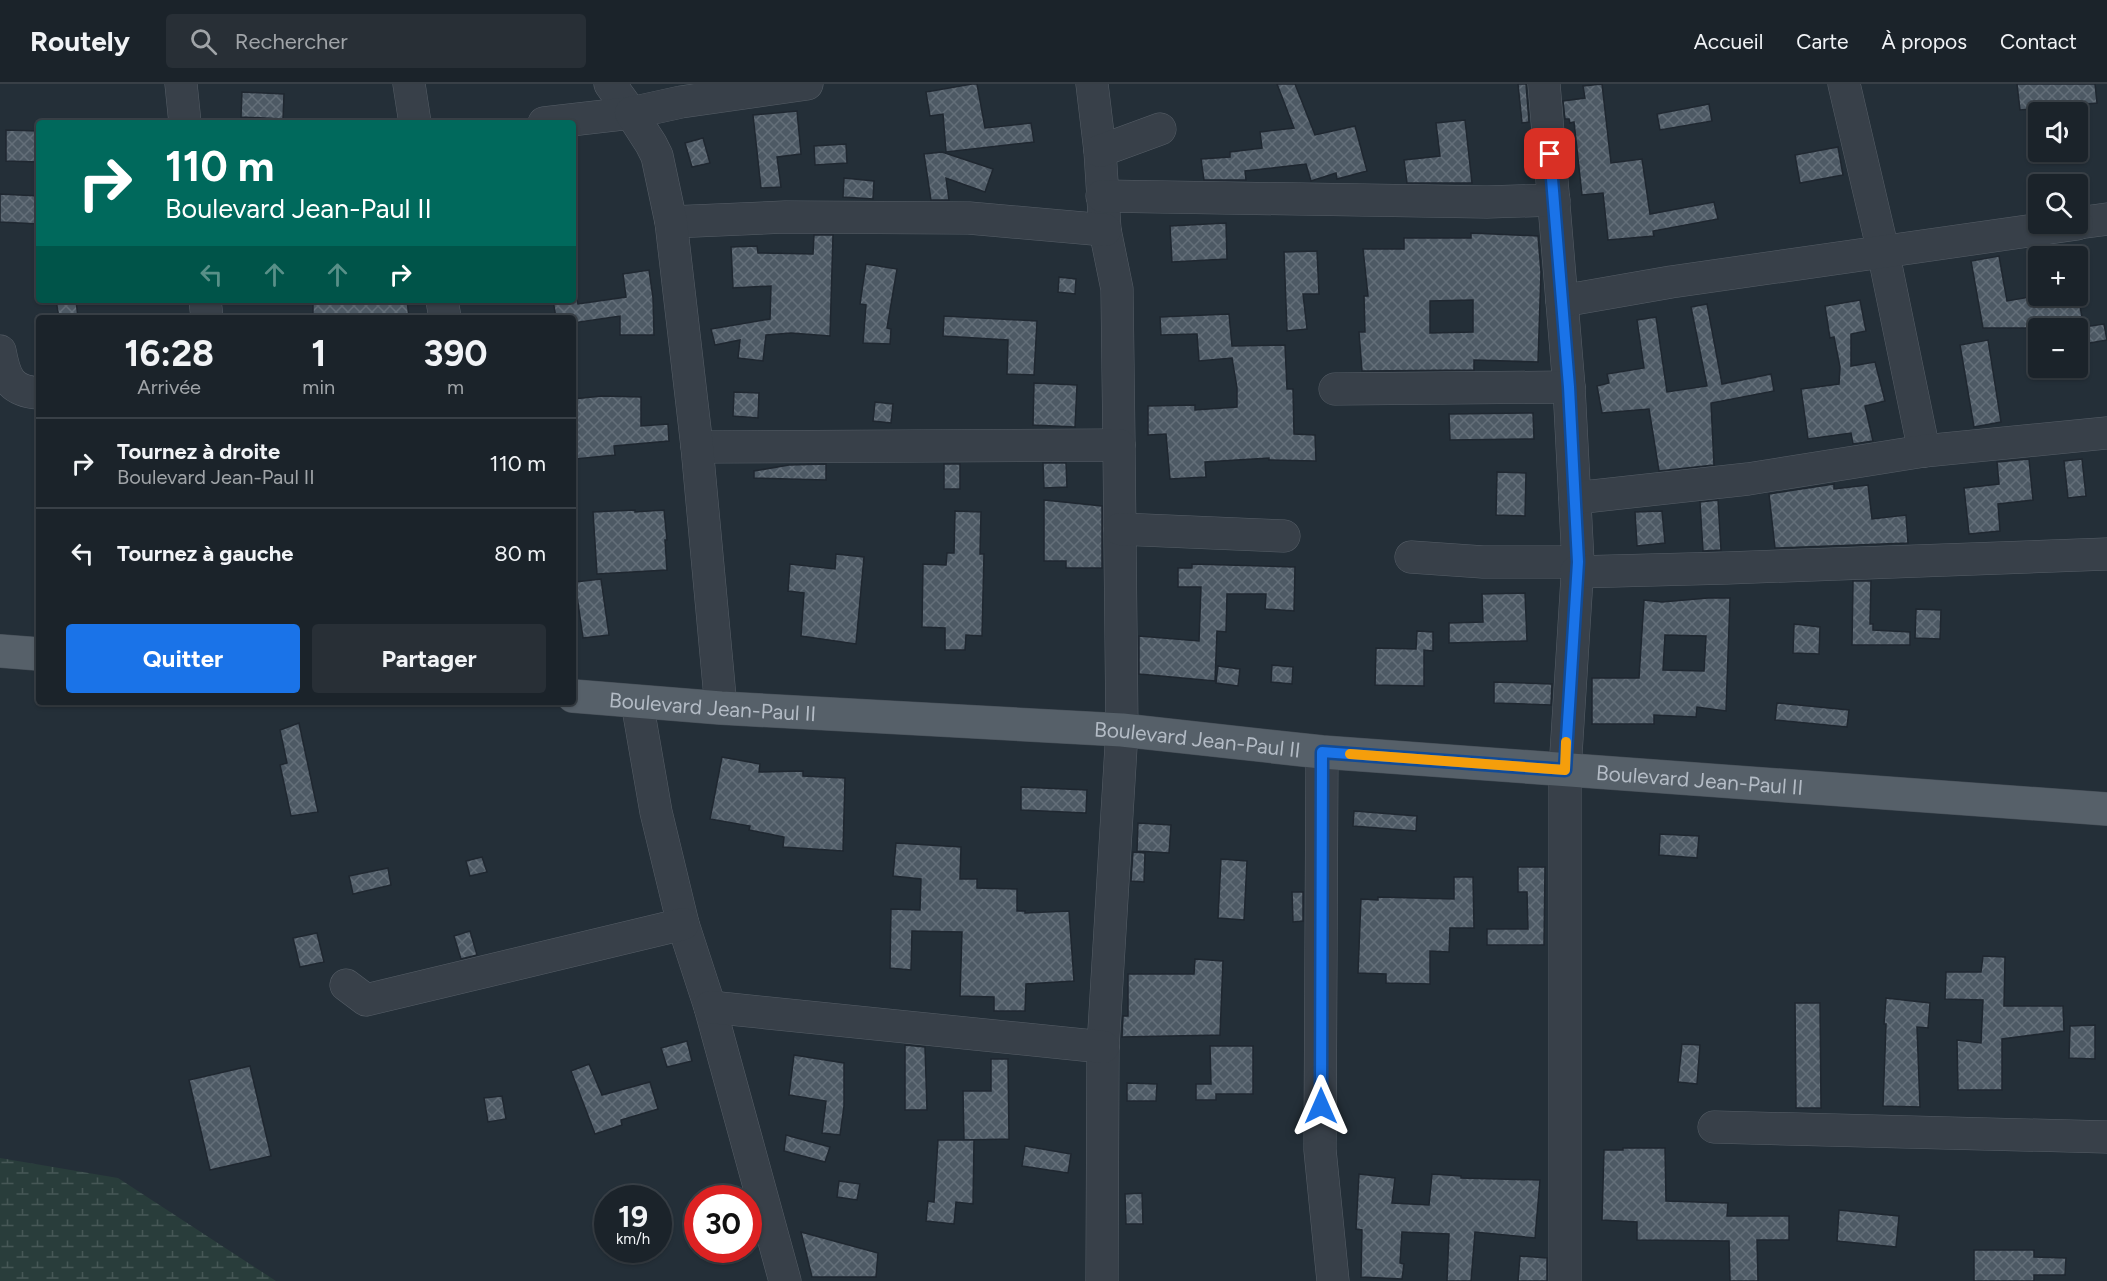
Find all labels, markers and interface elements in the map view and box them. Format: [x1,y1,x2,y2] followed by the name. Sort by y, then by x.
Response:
[166,14,586,68] search box
[30,24,130,58] text: Routely
[187,25,220,58] icon: search
[235,28,348,55] text: Rechercher
[1694,29,1763,54] text: Accueil
[1796,29,1849,54] text: Carte
[1882,29,1967,54] text: À propos
[2000,29,2077,54] text: Contact
[2028,102,2088,378] map controls
[2028,102,2088,162] button: sound
[1524,128,1575,179] pin
[1533,137,1566,170] icon: arrive
[165,141,274,192] text: 110 m
[66,144,144,222] icon: right
[2028,174,2088,234] button: search
[165,192,432,225] text: Boulevard Jean-Paul II
[2028,246,2088,306] button: +
[195,258,228,291] icon: left
[258,258,291,291] icon: ahead
[321,258,354,291] icon: ahead
[384,258,417,291] icon: right
[2028,318,2088,378] button: −
[124,332,214,375] text: 16:28
[311,332,326,375] text: 1
[423,332,488,375] text: 390
[137,375,201,399] text: Arrivée
[302,375,335,399] text: min
[447,375,464,399] text: m
[117,438,280,465] text: Tournez à droite
[66,447,99,480] icon: right
[490,450,546,477] text: 110 m
[117,465,315,489] text: Boulevard Jean-Paul II
[66,537,99,570] icon: left
[117,540,293,567] text: Tournez à gauche
[494,540,546,567] text: 80 m
[66,624,300,693] button: Quitter
[312,624,546,693] button: Partager
[608,686,817,726] street label: Boulevard Jean-Paul II
[1093,716,1302,762] street label: Boulevard Jean-Paul II
[1595,759,1804,799] street label: Boulevard Jean-Paul II
[1289,1074,1353,1138] position arrow
[684,1185,762,1263] speed limit sign: 30
[618,1198,648,1235] text: 19
[616,1230,650,1248] text: km/h

